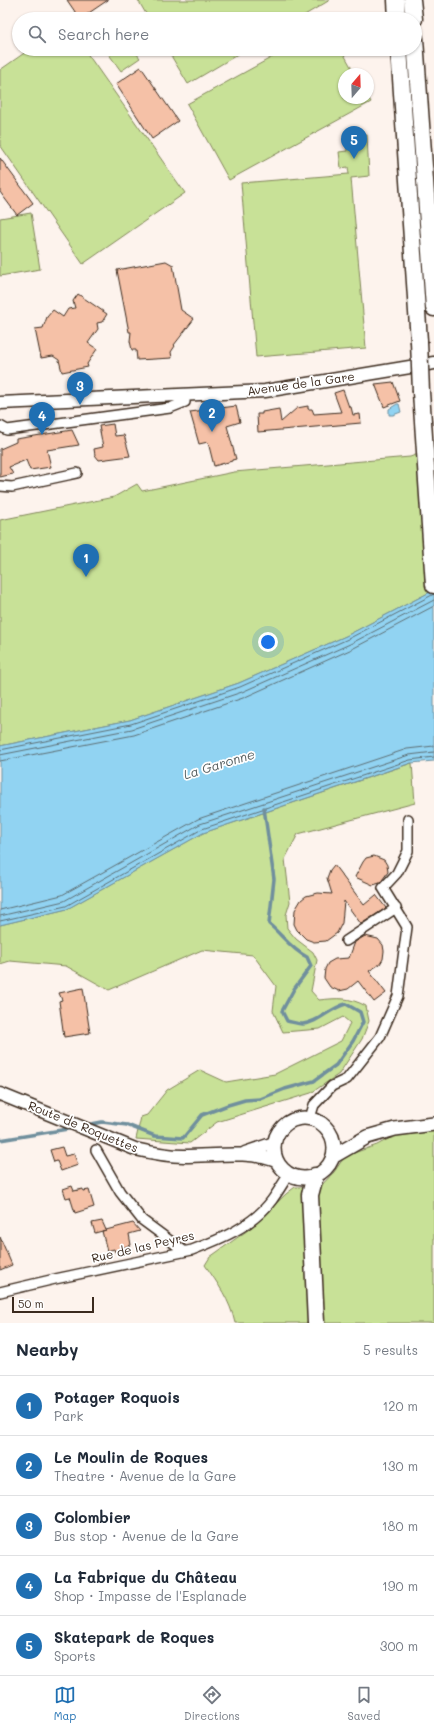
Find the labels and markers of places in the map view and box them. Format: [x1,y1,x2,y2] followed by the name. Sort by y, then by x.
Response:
[341,126,367,159] pin: 5
[67,372,93,405] pin: 3
[199,399,225,432] pin: 2
[29,402,55,435] pin: 4
[73,544,99,577] pin: 1

